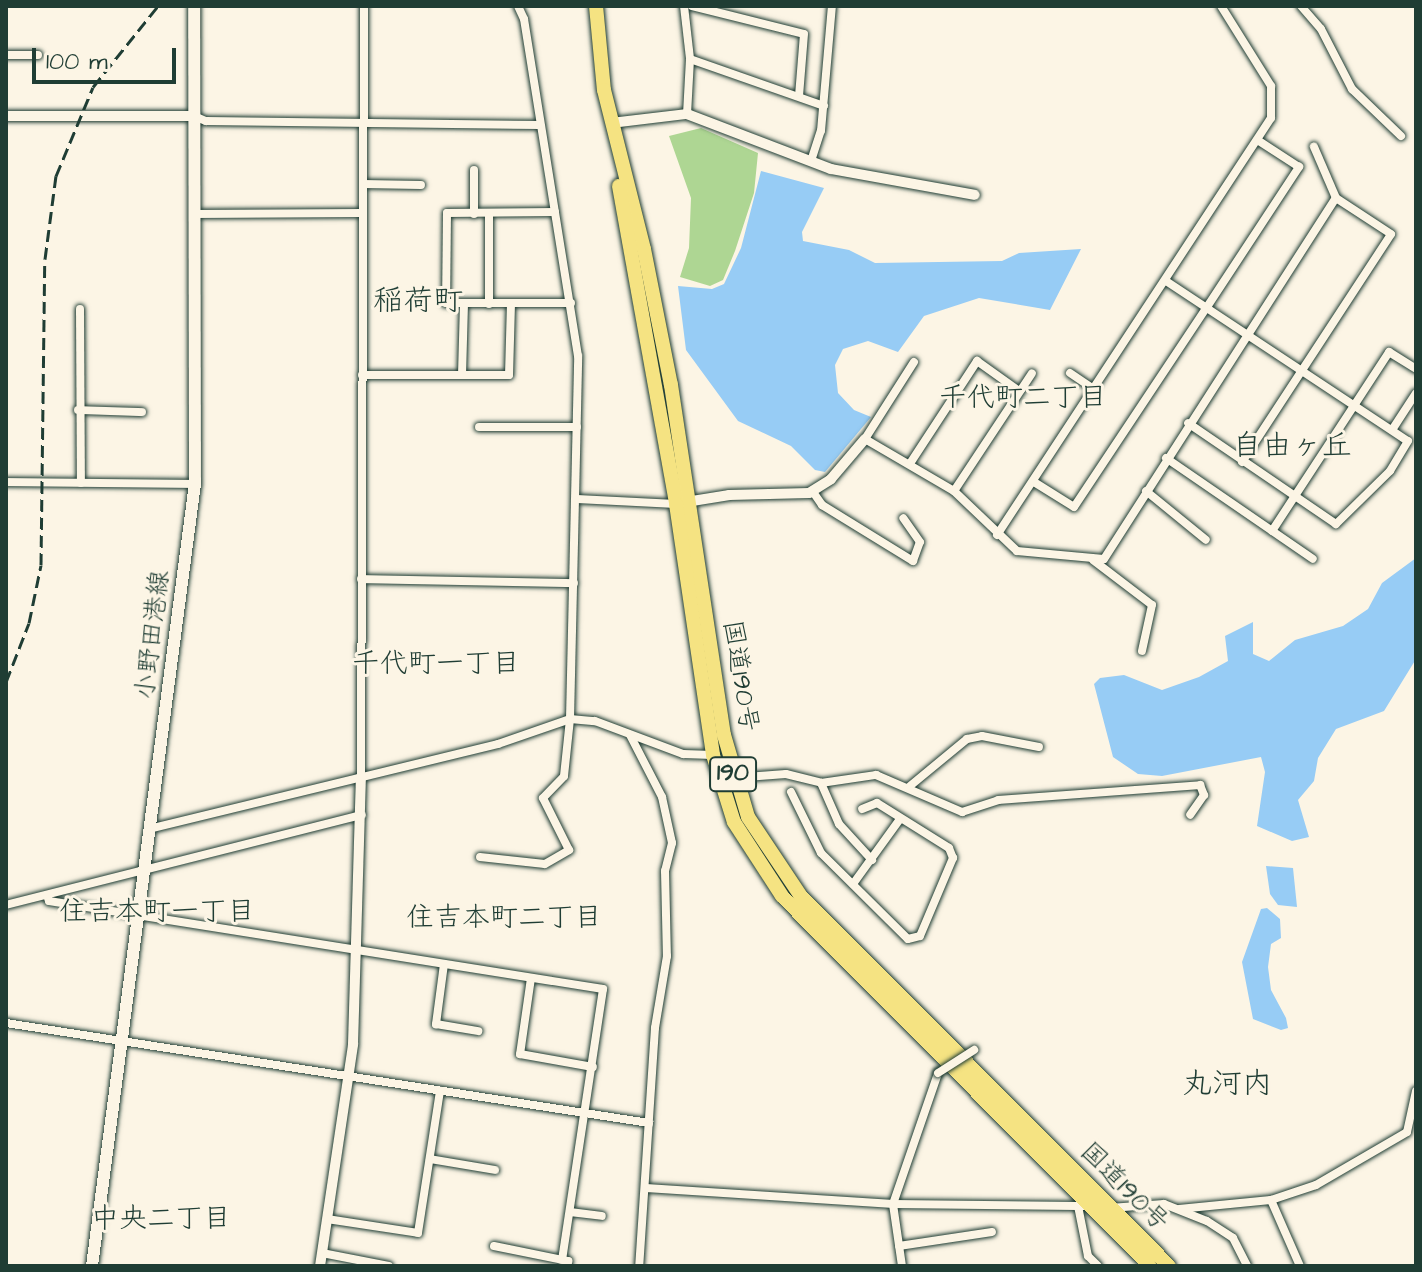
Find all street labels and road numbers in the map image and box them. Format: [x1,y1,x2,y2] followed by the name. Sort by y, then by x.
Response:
[130,569,176,701] street label: 小野田港線
[716,618,764,734] street label: 国道190号
[709,754,757,794] road number: 190
[1073,1136,1175,1238] street label: 国道190号

